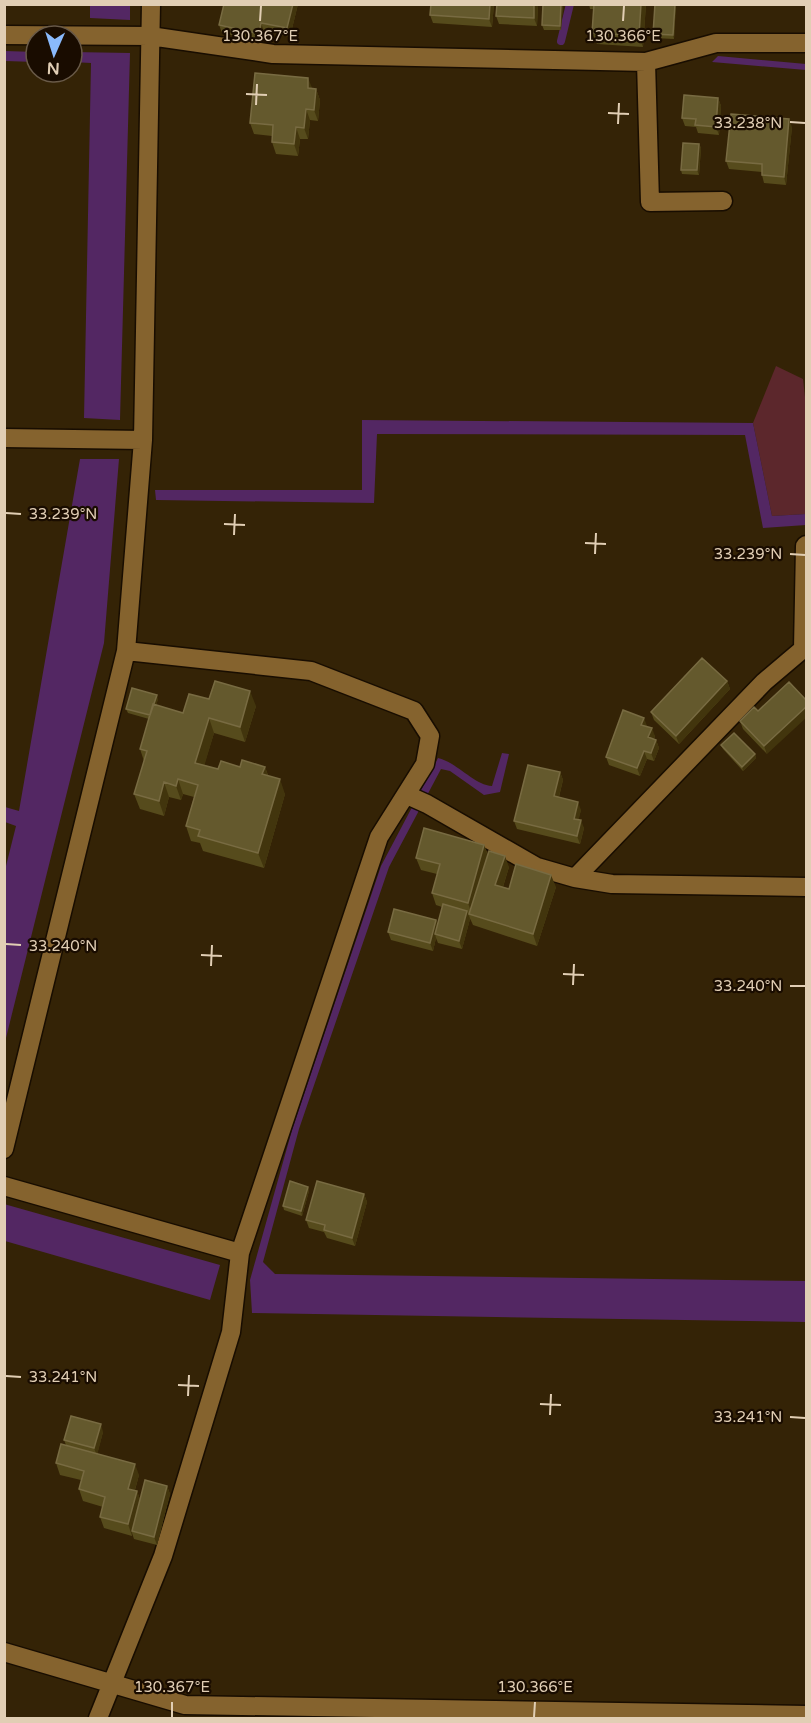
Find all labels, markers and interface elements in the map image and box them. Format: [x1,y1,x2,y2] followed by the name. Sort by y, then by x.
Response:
[24,24,84,84] north arrow
[222,27,298,45] text: 130.367°E
[585,27,661,45] text: 130.366°E
[46,58,60,78] text: N
[714,114,782,132] text: 33.238°N
[29,505,97,523] text: 33.239°N
[714,545,782,563] text: 33.239°N
[29,937,97,955] text: 33.240°N
[714,977,782,995] text: 33.240°N
[29,1368,97,1386] text: 33.241°N
[714,1408,782,1426] text: 33.241°N
[134,1678,210,1696] text: 130.367°E
[497,1678,573,1696] text: 130.366°E

